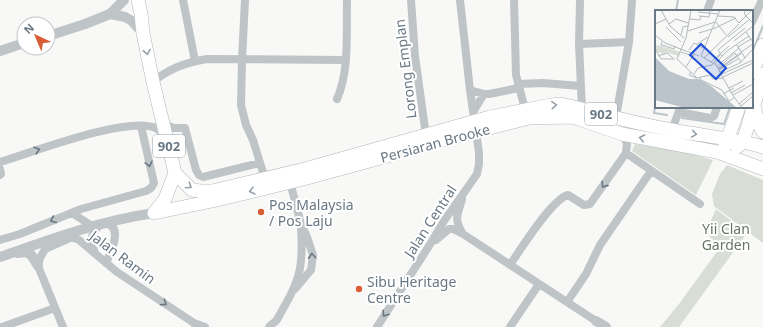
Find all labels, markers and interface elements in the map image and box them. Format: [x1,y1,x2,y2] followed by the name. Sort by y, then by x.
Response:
[655,10,753,108] inset map
[16,16,56,56] north arrow
[389,18,421,120] street label: Lorong Emplan
[20,20,37,37] text: N
[142,49,151,55] one-way arrow
[551,101,557,109] one-way arrow
[585,103,617,125] road number: 902
[378,119,492,167] street label: Persiaran Brooke
[691,129,697,137] one-way arrow
[639,134,646,143] one-way arrow
[153,135,185,157] road number: 902
[34,147,41,155] one-way arrow
[145,161,153,167] one-way arrow
[398,181,461,263] street label: Jalan Central
[601,181,609,188] one-way arrow
[185,182,192,189] one-way arrow
[249,187,255,195] one-way arrow
[269,195,354,230] place label: Pos Malaysia / Pos Laju
[256,207,266,217] marker: Pos Malaysia / Pos Laju
[49,216,56,224] one-way arrow
[702,219,750,254] park label: Yii Clan Garden
[85,225,160,288] street label: Jalan Ramin
[307,253,316,260] one-way arrow
[367,272,456,307] place label: Sibu Heritage Centre
[354,284,364,294] marker: Sibu Heritage Centre
[160,298,167,306] one-way arrow
[383,310,390,317] one-way arrow

